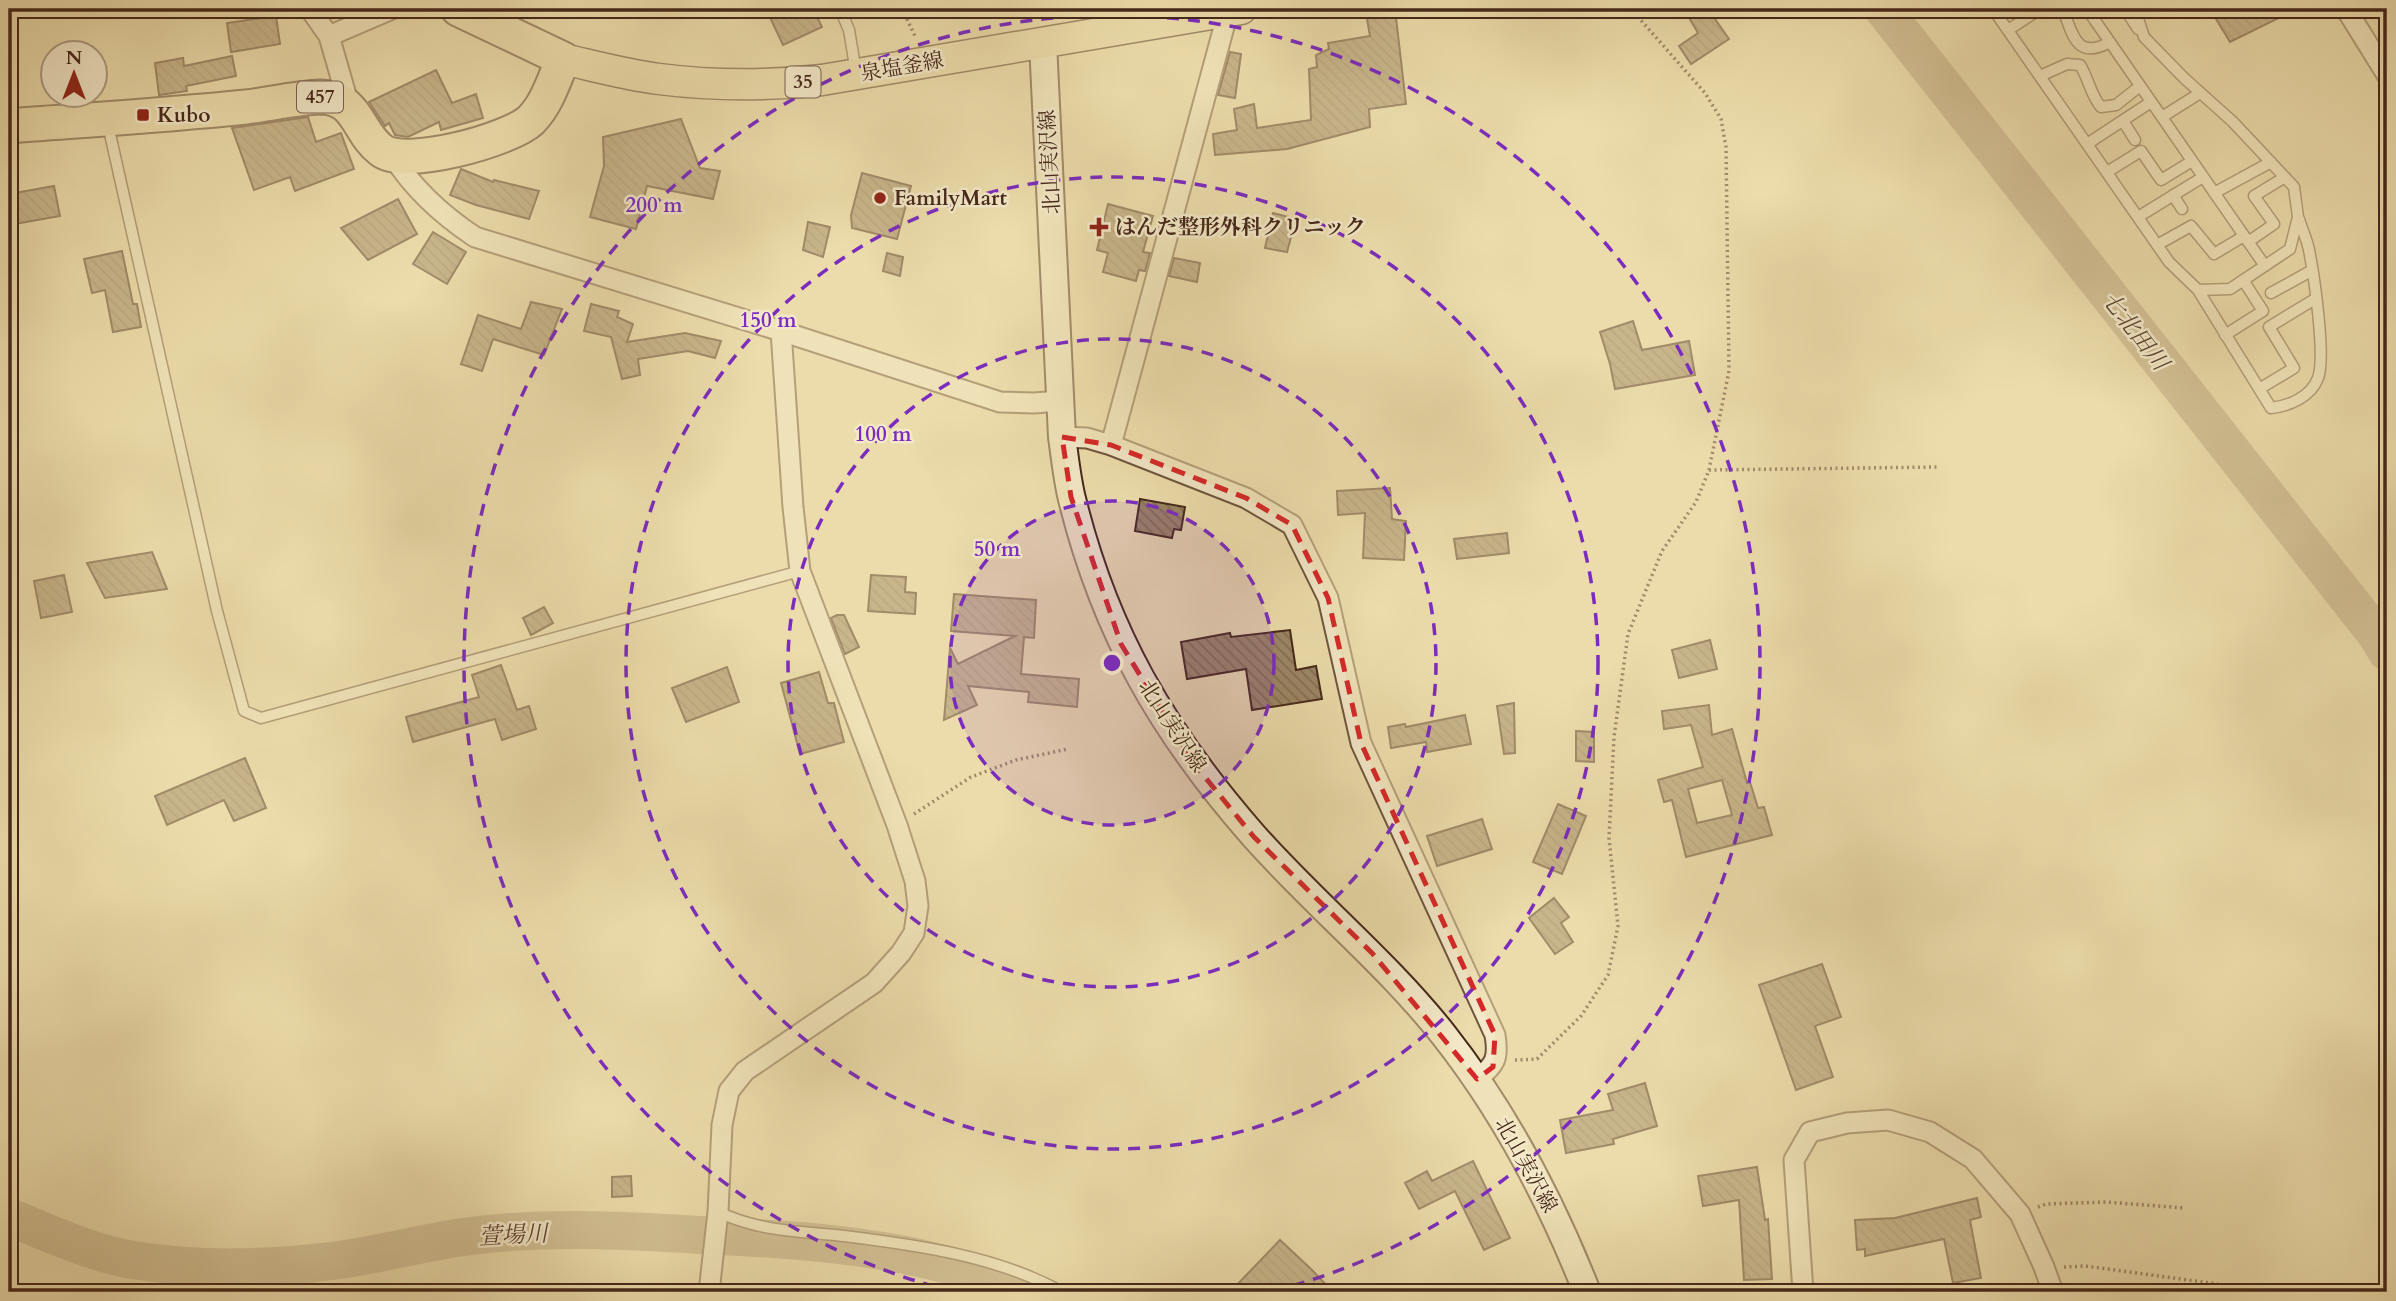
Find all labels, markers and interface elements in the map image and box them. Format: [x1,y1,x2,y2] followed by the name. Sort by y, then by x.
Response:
[38,38,108,108] north arrow
[66,45,83,71] text: N
[858,45,946,89] street label: 泉塩釜線
[786,66,820,97] road number: 35
[297,82,343,113] road number: 457
[157,101,211,130] place label: Kubo
[135,107,151,123] marker: Kubo
[1033,109,1067,215] street label: 北山実沢線
[894,184,1007,213] place label: FamilyMart
[872,190,888,206] marker: FamilyMart
[625,191,683,220] text: 200 m
[1115,213,1366,242] place label: はんだ整形外科クリニック
[1089,217,1109,237] marker: はんだ整形外科クリニック
[2094,285,2177,379] water label: 七北田川
[739,306,797,335] text: 150 m
[854,420,912,449] text: 100 m
[974,535,1021,564] text: 50 m
[1100,651,1124,675] centre of rings
[1131,674,1213,778] street label: 北山実沢線
[1488,1112,1564,1218] street label: 北山実沢線
[478,1218,551,1252] water label: 萱場川

